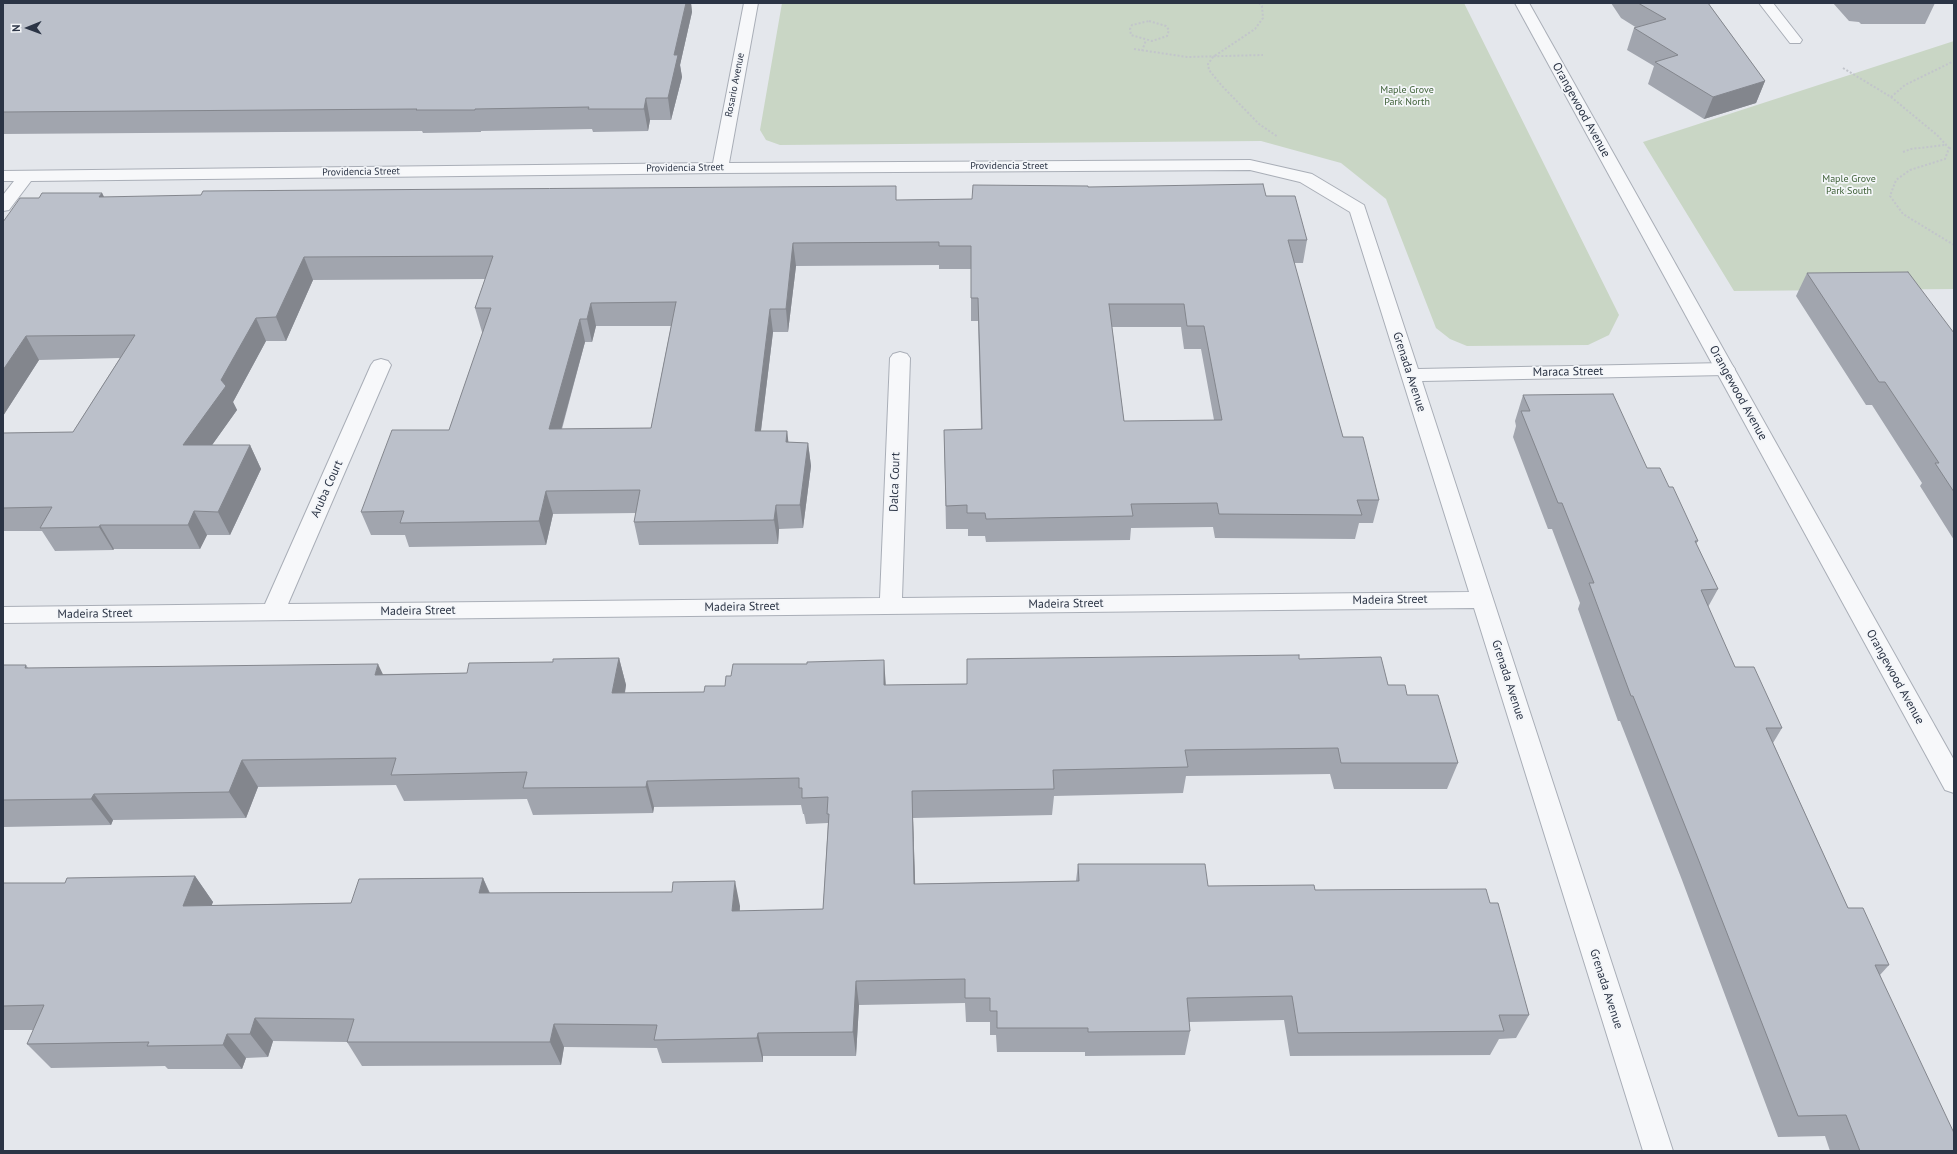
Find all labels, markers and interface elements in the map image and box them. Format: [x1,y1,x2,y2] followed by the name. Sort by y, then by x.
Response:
[8,8,48,48] north arrow
[9,24,23,32] text: N
[723,52,747,118] street label: Rosario Avenue
[1549,60,1613,160] street label: Orangewood Avenue
[1380,84,1434,108] park label: Maple Grove Park North
[970,160,1048,172] street label: Providencia Street
[646,161,724,175] street label: Providencia Street
[322,165,400,179] street label: Providencia Street
[1822,173,1876,196] park label: Maple Grove Park South
[1389,330,1429,414] street label: Grenada Avenue
[1706,343,1770,443] street label: Orangewood Avenue
[1533,364,1603,380] street label: Maraca Street
[887,452,903,512] street label: Dalca Court
[308,458,346,520] street label: Aruba Court
[1352,592,1428,608] street label: Madeira Street
[1028,596,1104,612] street label: Madeira Street
[704,599,780,615] street label: Madeira Street
[380,603,456,619] street label: Madeira Street
[57,606,133,622] street label: Madeira Street
[1863,627,1927,727] street label: Orangewood Avenue
[1488,638,1528,722] street label: Grenada Avenue
[1586,947,1626,1031] street label: Grenada Avenue

